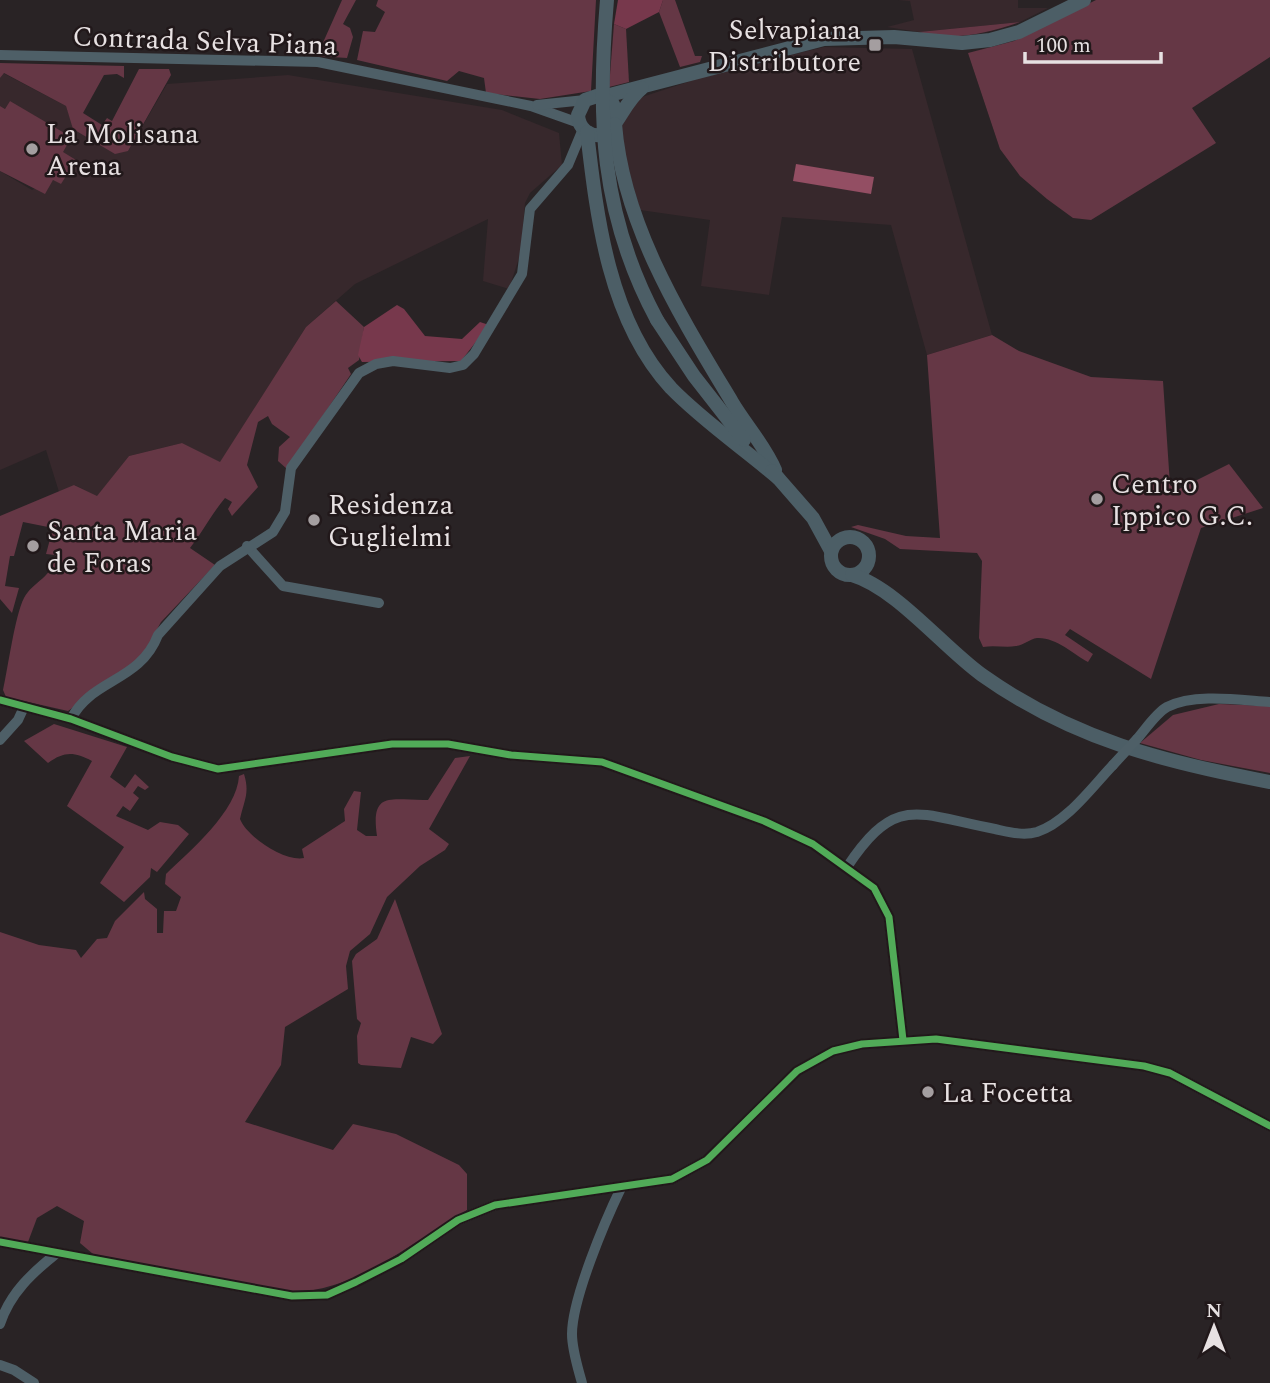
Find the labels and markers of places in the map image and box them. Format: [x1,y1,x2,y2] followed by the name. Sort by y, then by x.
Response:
[708,9,861,84] place label: Selvapiana Distributore
[867,37,883,53] marker: Selvapiana Distributore
[46,113,199,188] place label: La Molisana Arena
[24,141,40,157] marker: La Molisana Arena
[1111,463,1253,538] place label: Centro Ippico G.C.
[328,484,454,559] place label: Residenza Guglielmi
[1089,491,1105,507] marker: Centro Ippico G.C.
[47,510,197,585] place label: Santa Maria de Foras
[306,512,322,528] marker: Residenza Guglielmi
[25,538,41,554] marker: Santa Maria de Foras
[942,1072,1073,1115] place label: La Focetta
[920,1084,936,1100] marker: La Focetta

